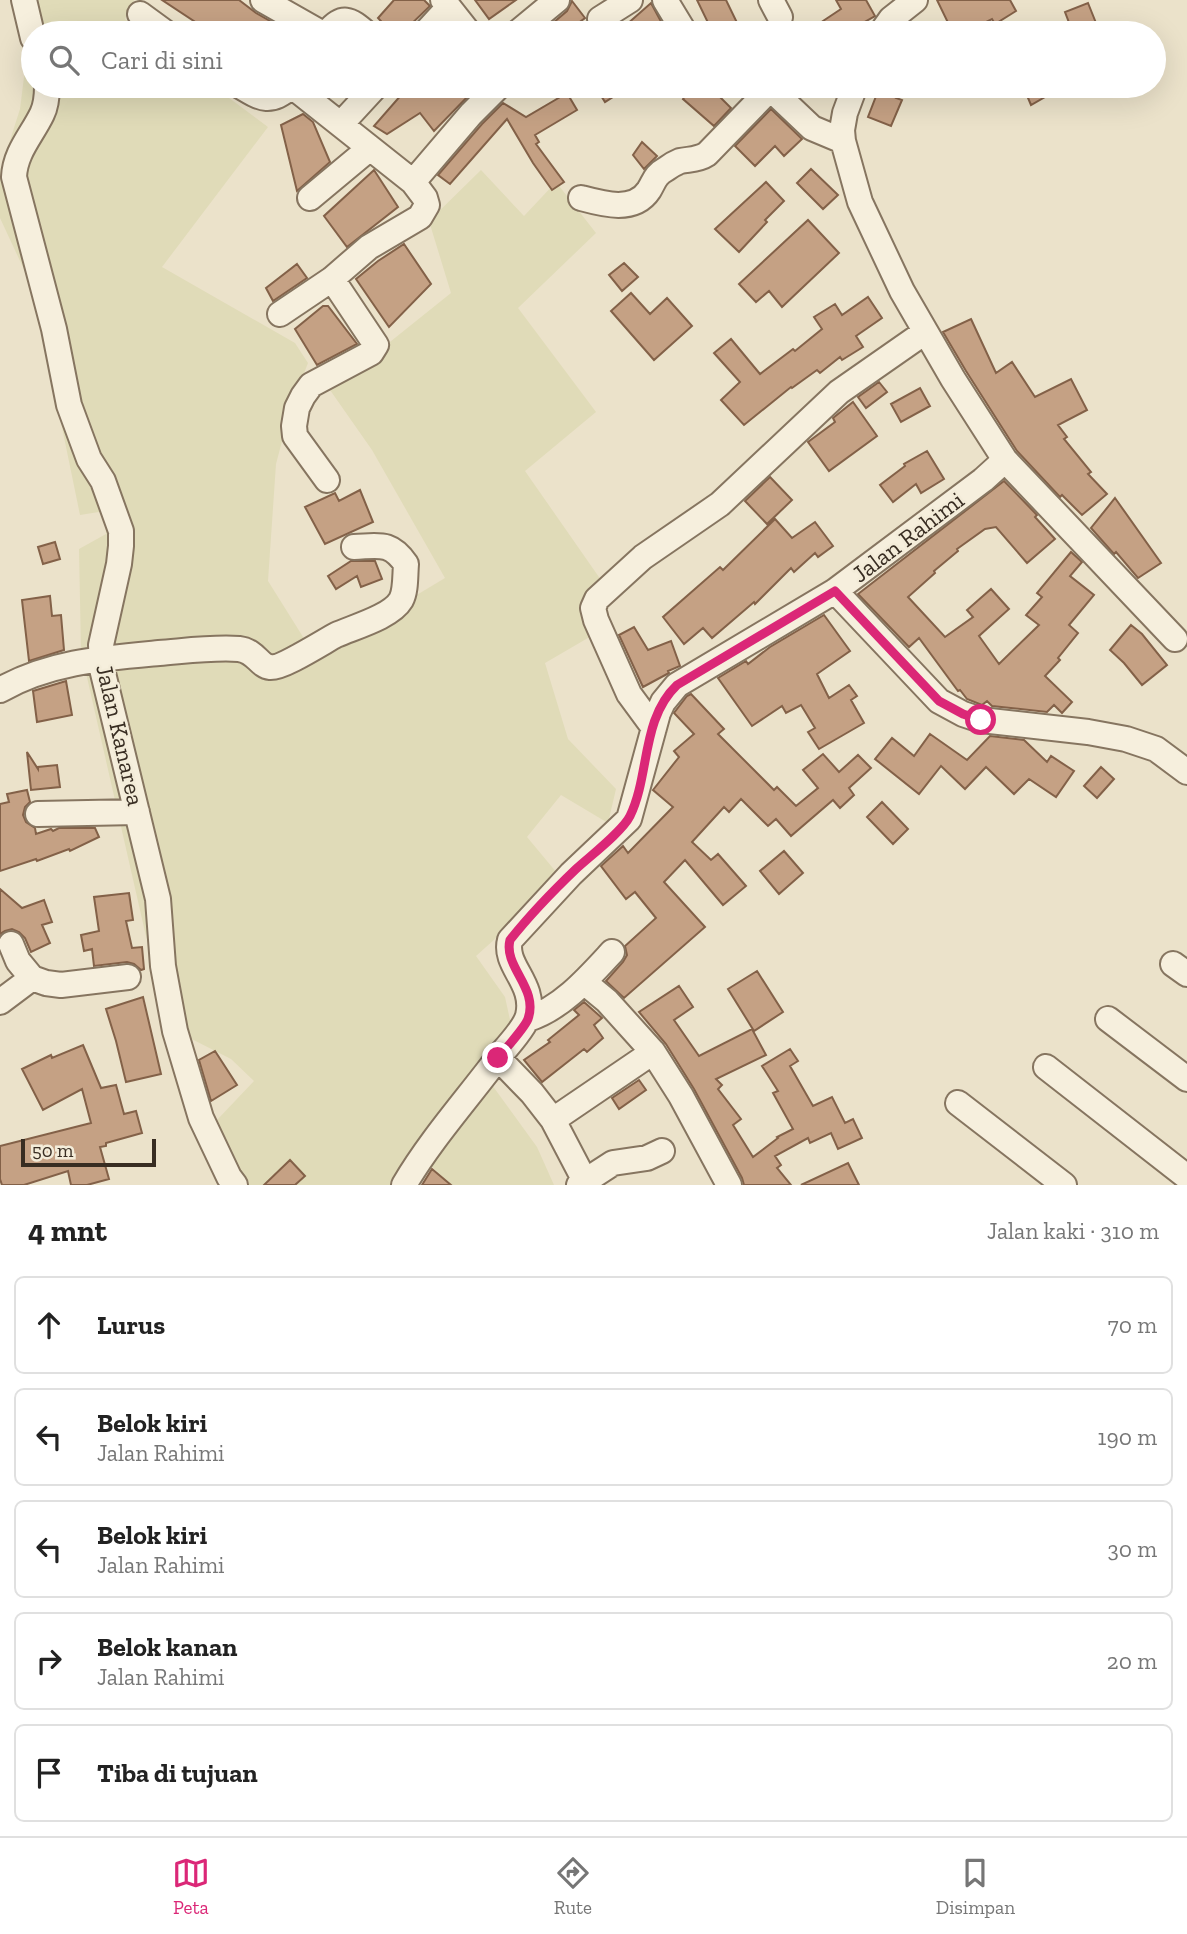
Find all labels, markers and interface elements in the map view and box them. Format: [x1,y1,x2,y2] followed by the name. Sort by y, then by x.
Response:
[21,21,1166,98] search box
[45,41,83,79] icon: search
[101,44,223,76] text: Cari di sini
[846,485,970,588] street label: Jalan Rahimi
[90,661,151,809] street label: Jalan Kanarea
[965,704,996,735] route start
[482,1042,513,1073] route end
[21,1136,156,1168] scale bar
[32,1139,73,1162] text: 50 m
[28,1213,107,1249] text: 4 mnt
[987,1217,1159,1245] text: Jalan kaki · 310 m
[30,1306,68,1344] icon: ahead
[97,1309,165,1341] text: Lurus
[1108,1311,1157,1339] text: 70 m
[97,1407,207,1439] text: Belok kiri
[30,1418,68,1456] icon: left
[1098,1423,1157,1451] text: 190 m
[97,1439,225,1467] text: Jalan Rahimi
[97,1519,207,1551] text: Belok kiri
[30,1530,68,1568] icon: left
[1107,1535,1157,1563] text: 30 m
[97,1551,225,1579] text: Jalan Rahimi
[97,1631,238,1663] text: Belok kanan
[30,1642,68,1680] icon: right
[1107,1647,1157,1675] text: 20 m
[97,1663,225,1691] text: Jalan Rahimi
[30,1754,68,1792] icon: arrive
[97,1757,258,1789] text: Tiba di tujuan
[172,1854,210,1919] tab: Peta
[554,1854,592,1919] tab: Rute
[936,1854,1015,1919] tab: Disimpan

